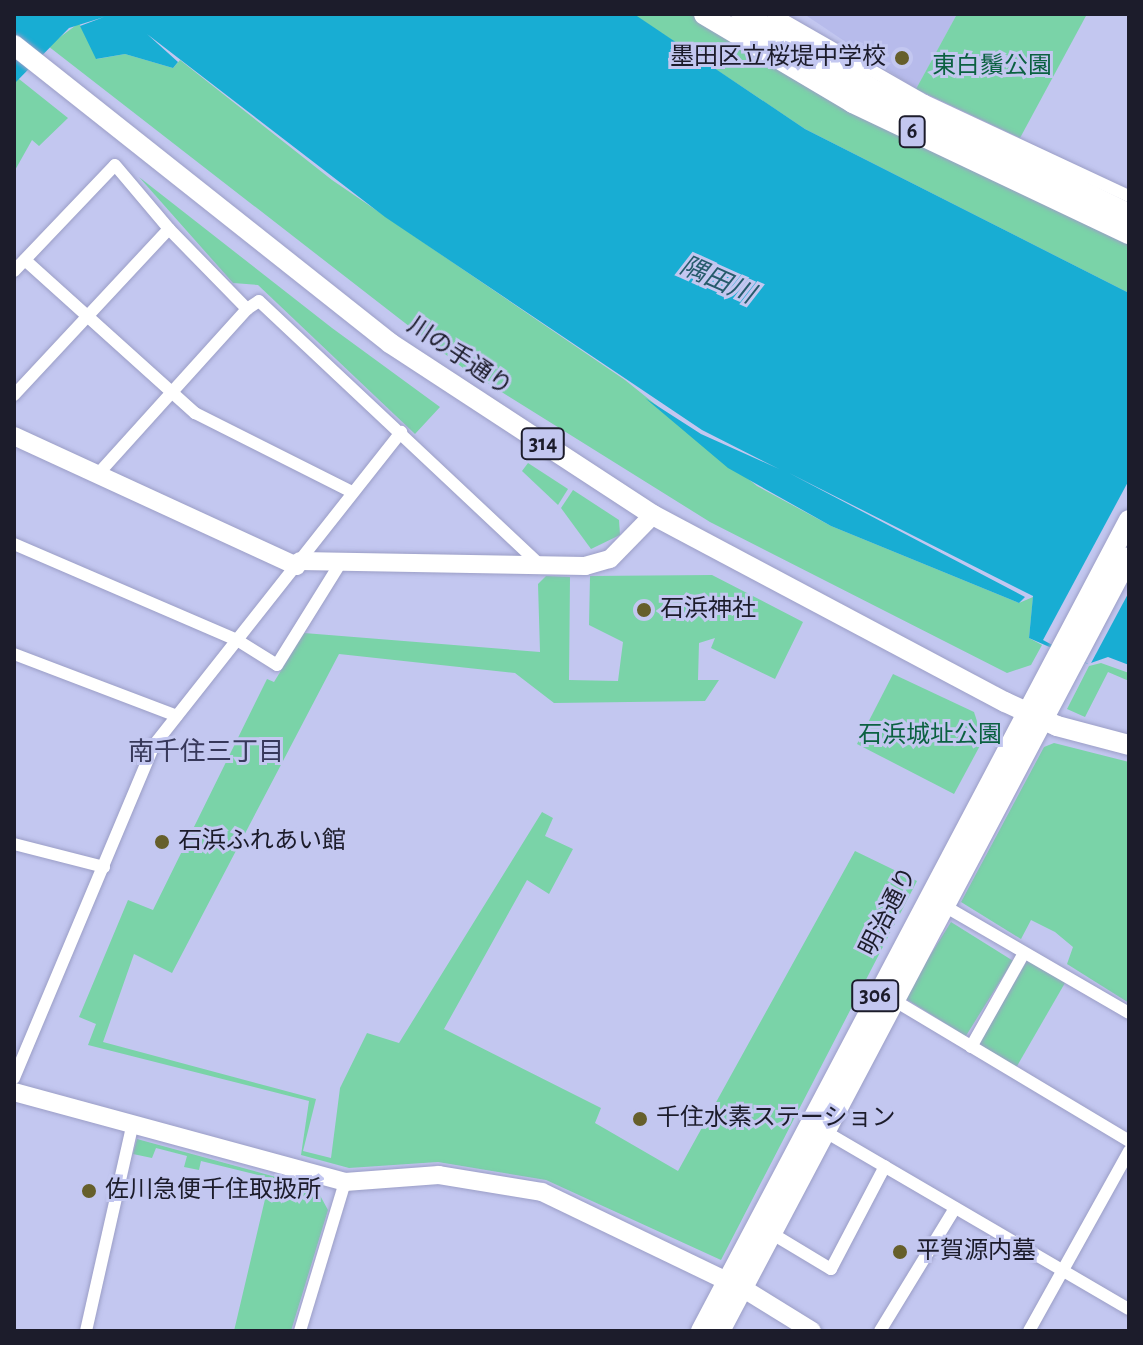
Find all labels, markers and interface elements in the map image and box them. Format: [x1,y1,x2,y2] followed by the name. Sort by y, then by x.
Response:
[670,44,886,72] place label: 墨田区立桜堤中学校
[893,49,911,67] marker: 墨田区立桜堤中学校
[932,53,1052,81] park label: 東白鬚公園
[898,114,926,150] road number: 6
[675,251,759,311] water label: 隅田川
[401,312,517,402] street label: 川の手通り
[519,426,567,462] road number: 314
[660,596,756,624] place label: 石浜神社
[635,601,653,619] marker: 石浜神社
[858,722,1002,750] park label: 石浜城址公園
[128,737,284,769] district label: 南千住三丁目
[178,828,346,856] place label: 石浜ふれあい館
[153,833,171,851] marker: 石浜ふれあい館
[854,863,924,961] street label: 明治通り
[851,978,899,1014] road number: 306
[656,1105,896,1133] place label: 千住水素ステーション
[631,1110,649,1128] marker: 千住水素ステーション
[105,1177,321,1205] place label: 佐川急便千住取扱所
[80,1182,98,1200] marker: 佐川急便千住取扱所
[916,1238,1036,1266] place label: 平賀源内墓
[891,1243,909,1261] marker: 平賀源内墓

